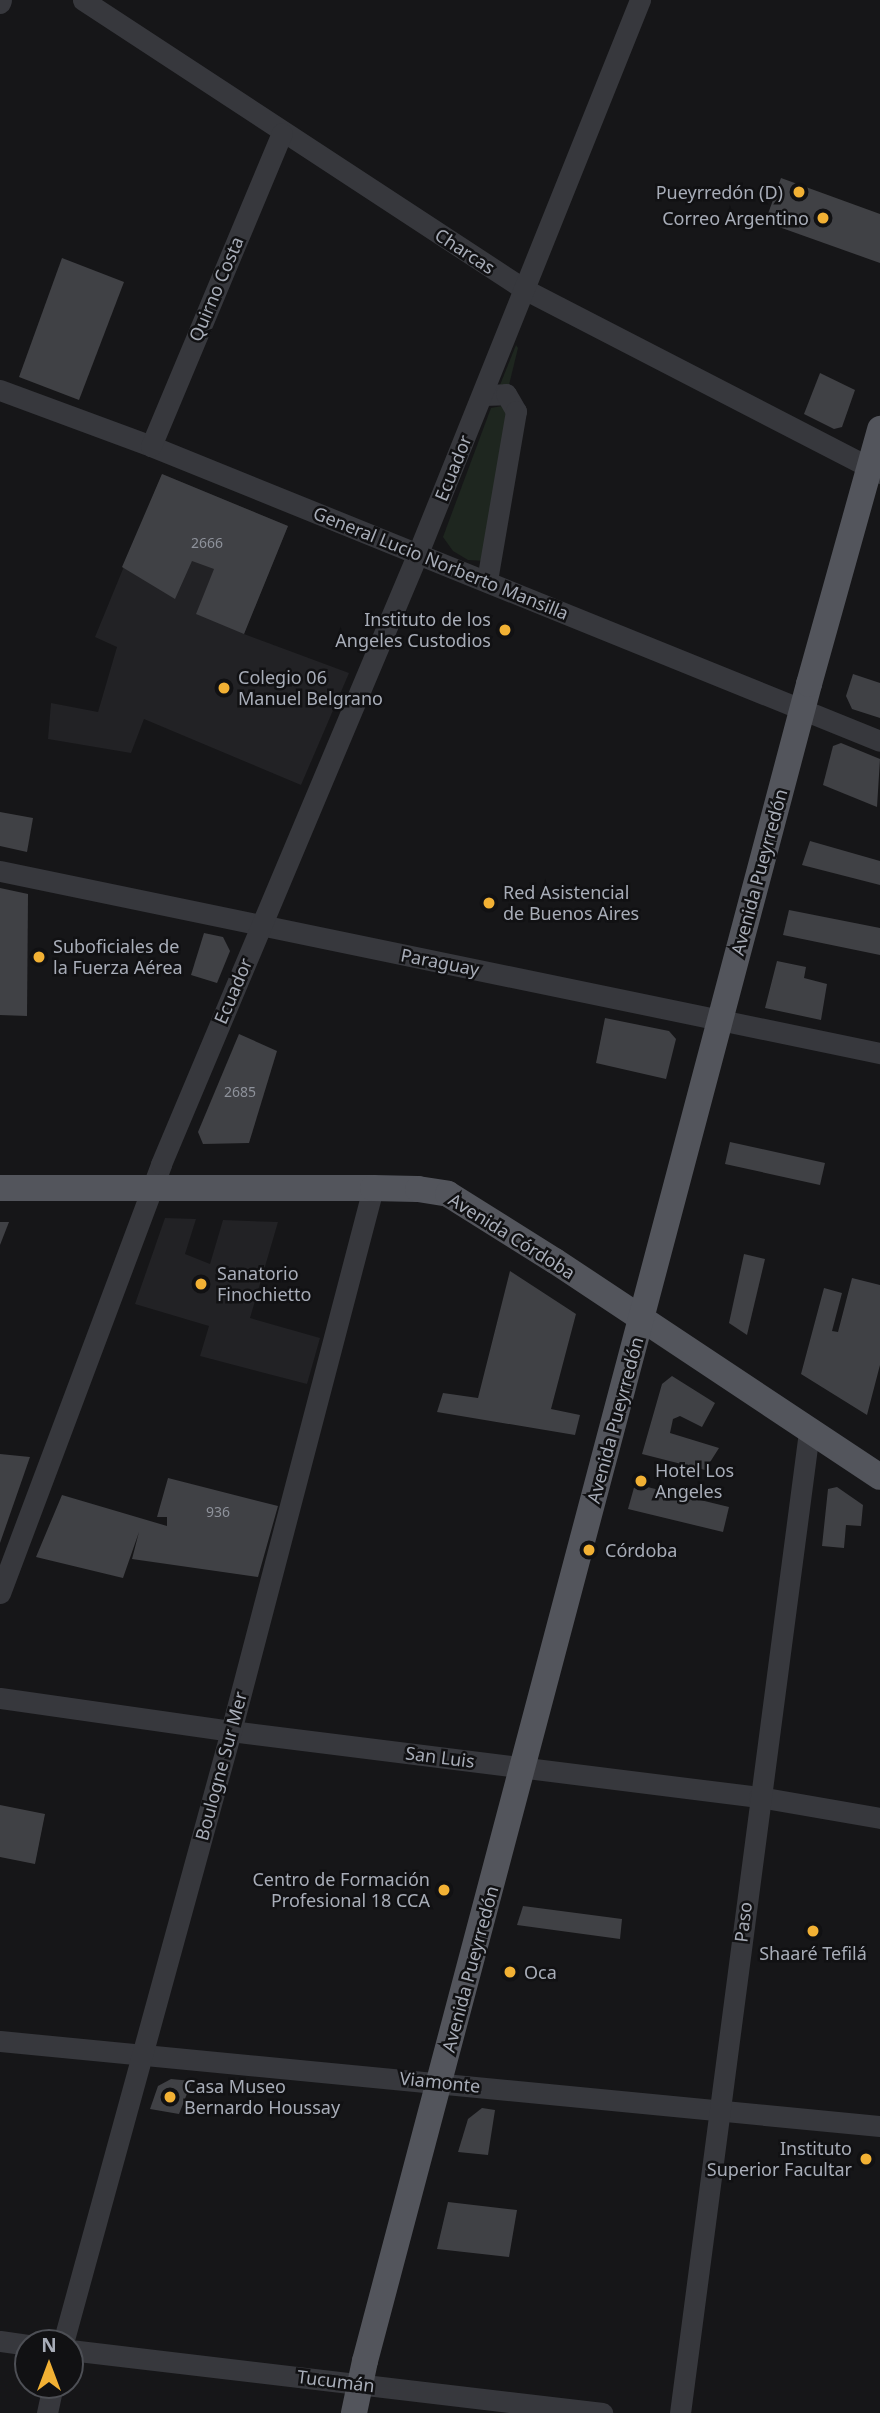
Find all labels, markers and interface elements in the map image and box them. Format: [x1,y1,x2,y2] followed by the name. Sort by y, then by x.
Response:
[656,181,783,203] place label: Pueyrredón (D)
[789,182,809,202] marker: Pueyrredón (D)
[662,207,809,229] place label: Correo Argentino
[815,210,831,226] marker: Correo Argentino
[431,224,499,278] street label: Charcas
[184,233,248,345] street label: Quirno Costa
[430,432,476,504] street label: Ecuador
[310,502,572,624] street label: General Lucio Norberto Mansilla
[191,535,223,551] house number: 2666
[335,609,491,652] place label: Instituto de los Angeles Custodios
[497,622,513,638] marker: Instituto de los Angeles Custodios
[238,667,383,710] place label: Colegio 06 Manuel Belgrano
[216,680,232,696] marker: Colegio 06 Manuel Belgrano
[726,787,792,957] street label: Avenida Pueyrredón
[503,882,639,924] place label: Red Asistencial de Buenos Aires
[481,895,497,911] marker: Red Asistencial de Buenos Aires
[53,936,183,978] place label: Suboficiales de la Fuerza Aérea
[399,944,481,980] street label: Paraguay
[31,949,47,965] marker: Suboficiales de la Fuerza Aérea
[210,955,256,1027] street label: Ecuador
[224,1084,256,1100] house number: 2685
[445,1188,579,1284] street label: Avenida Córdoba
[217,1263,311,1306] place label: Sanatorio Finochietto
[191,1274,211,1294] marker: Sanatorio Finochietto
[582,1335,648,1505] street label: Avenida Pueyrredón
[655,1460,734,1502] place label: Hotel Los Angeles
[633,1473,649,1489] marker: Hotel Los Angeles
[206,1504,230,1520] house number: 936
[605,1539,677,1561] place label: Córdoba
[579,1540,599,1560] marker: Córdoba
[191,1689,251,1843] street label: Boulogne Sur Mer
[404,1742,476,1772] street label: San Luis
[252,1869,430,1912] place label: Centro de Formación Profesional 18 CCA
[436,1882,452,1898] marker: Centro de Formación Profesional 18 CCA
[437,1884,503,2054] street label: Avenida Pueyrredón
[730,1901,756,1943] street label: Paso
[805,1923,821,1939] marker: Shaaré Tefilá
[759,1942,867,1964] place label: Shaaré Tefilá
[524,1961,557,1983] place label: Oca
[502,1964,518,1980] marker: Oca
[399,2067,481,2097] street label: Viamonte
[184,2076,340,2118] place label: Casa Museo Bernardo Houssay
[162,2089,178,2105] marker: Casa Museo Bernardo Houssay
[707,2138,852,2180] place label: Instituto Superior Facultar
[858,2151,874,2167] marker: Instituto Superior Facultar
[14,2329,84,2399] north arrow
[41,2332,57,2358] text: N
[296,2366,376,2396] street label: Tucumán

